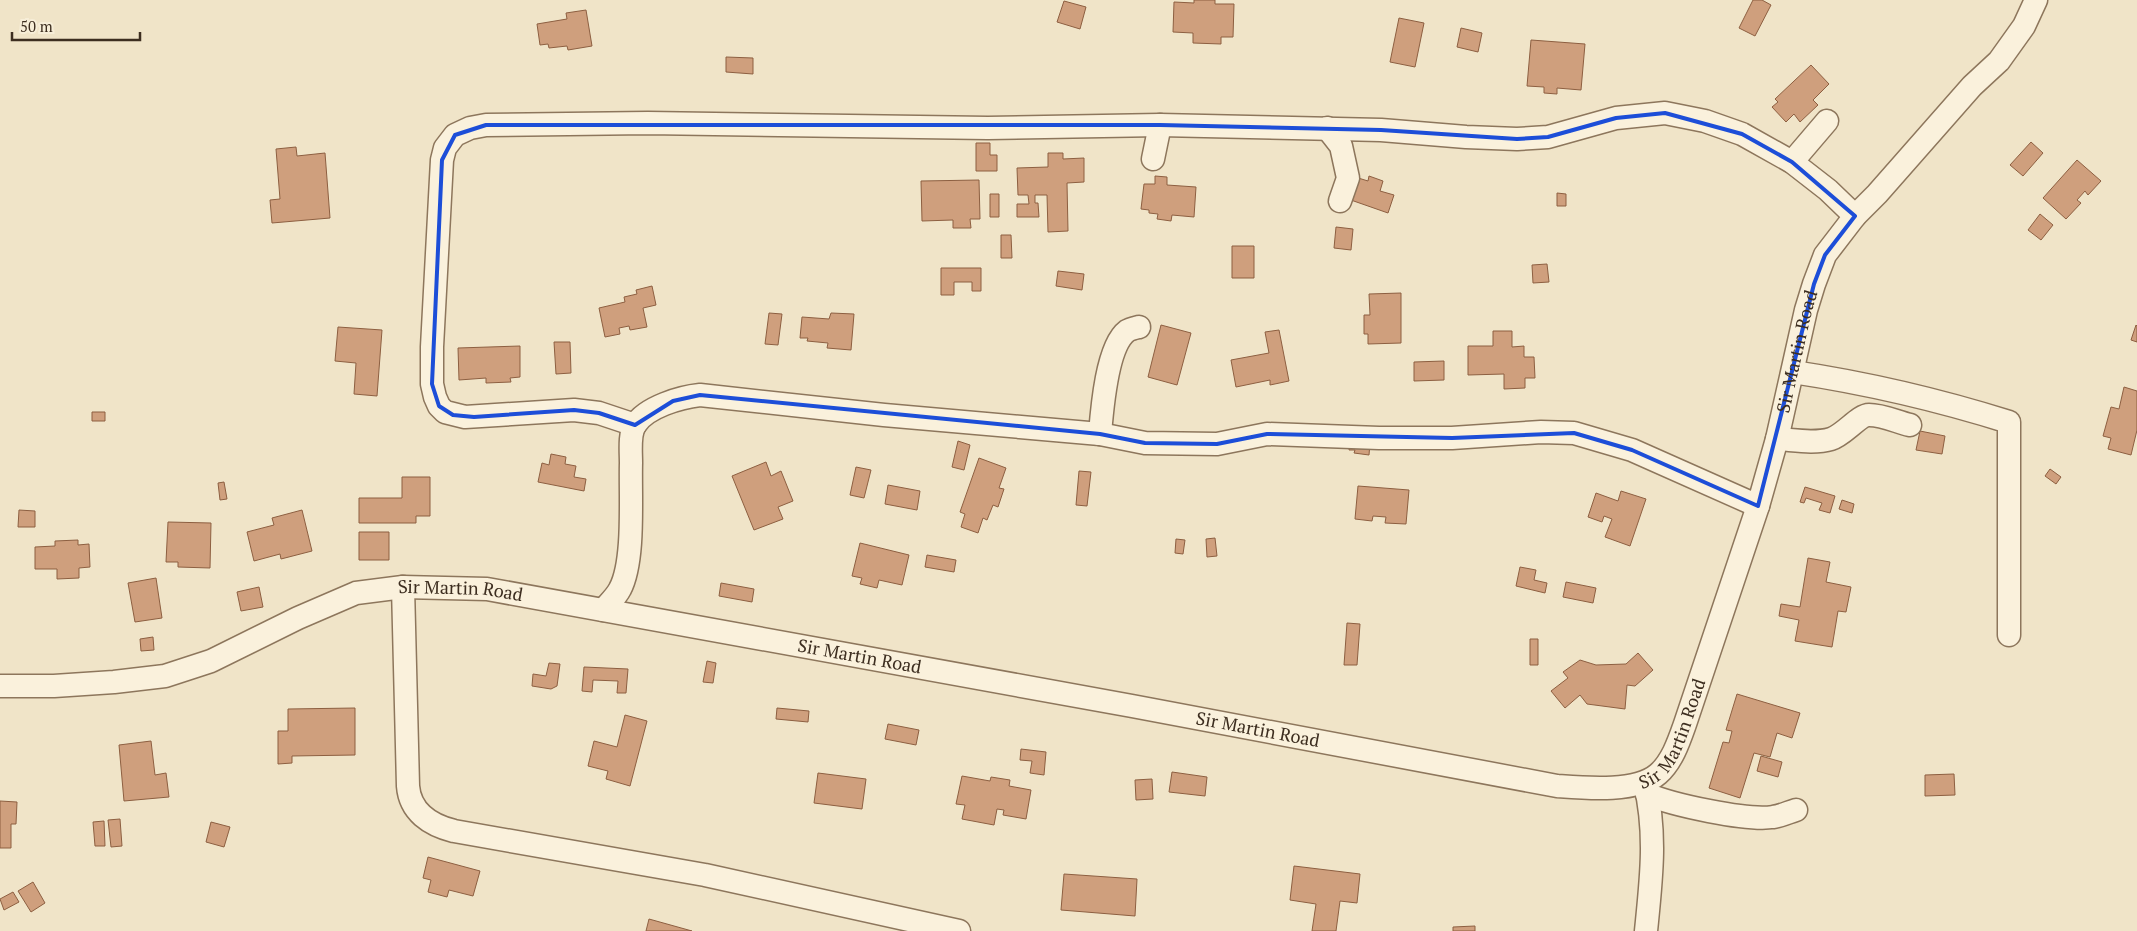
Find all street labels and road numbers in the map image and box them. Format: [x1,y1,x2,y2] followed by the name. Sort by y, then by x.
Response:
[1770,287,1822,415] street label: Sir Martin Road
[396,574,525,606] street label: Sir Martin Road
[796,633,923,679] street label: Sir Martin Road
[1635,675,1710,794] street label: Sir Martin Road
[1194,705,1322,752] street label: Sir Martin Road

